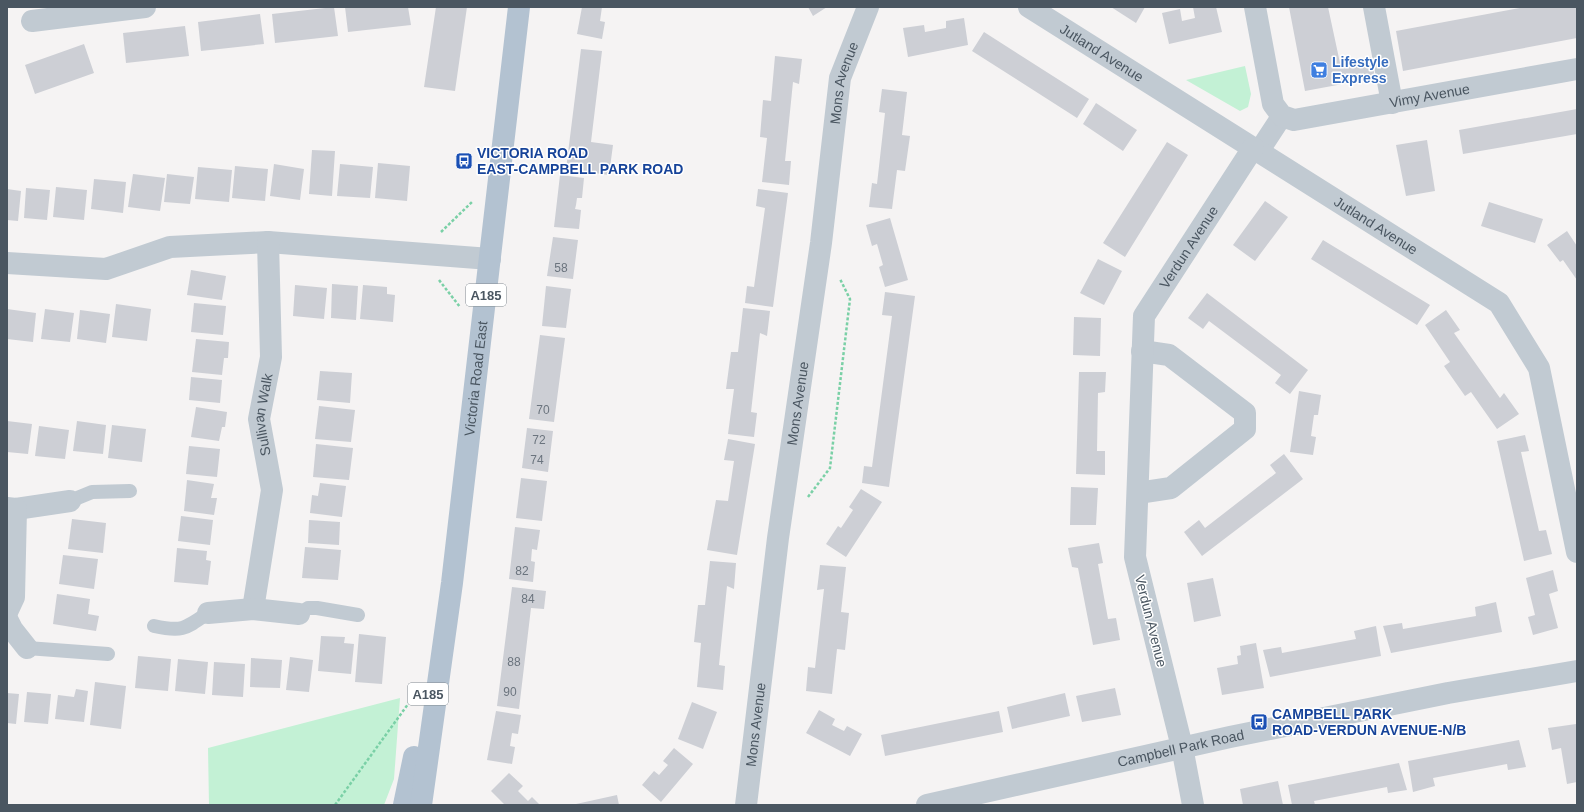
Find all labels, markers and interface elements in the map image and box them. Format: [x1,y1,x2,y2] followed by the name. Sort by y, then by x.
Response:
[1057,21,1147,85] street label: Jutland Avenue
[827,39,862,125] street label: Mons Avenue
[1332,54,1389,86] place label: Lifestyle Express
[1309,60,1329,80] supermarket icon: Lifestyle Express
[1388,80,1471,111] street label: Vimy Avenue
[477,145,683,177] place label: VICTORIA ROAD EAST-CAMPBELL PARK ROAD
[454,151,474,171] bus stop icon: VICTORIA ROAD EAST-CAMPBELL PARK ROAD
[1331,193,1421,258] street label: Jutland Avenue
[1156,203,1221,291] street label: Verdun Avenue
[554,261,568,275] house number: 58
[466,284,506,306] road number: A185
[461,320,490,437] street label: Victoria Road East
[784,360,812,446] street label: Mons Avenue
[250,371,276,457] street label: Sullivan Walk
[536,403,550,417] house number: 70
[532,433,546,447] house number: 72
[530,453,544,467] house number: 74
[515,564,529,578] house number: 82
[1132,573,1170,669] street label: Verdun Avenue
[521,592,535,606] house number: 84
[507,655,521,669] house number: 88
[743,681,769,768] street label: Mons Avenue
[408,683,448,705] road number: A185
[503,685,517,699] house number: 90
[1272,706,1466,738] place label: CAMPBELL PARK ROAD-VERDUN AVENUE-N/B
[1249,712,1269,732] bus stop icon: CAMPBELL PARK ROAD-VERDUN AVENUE-N/B
[1116,726,1245,770] street label: Campbell Park Road

